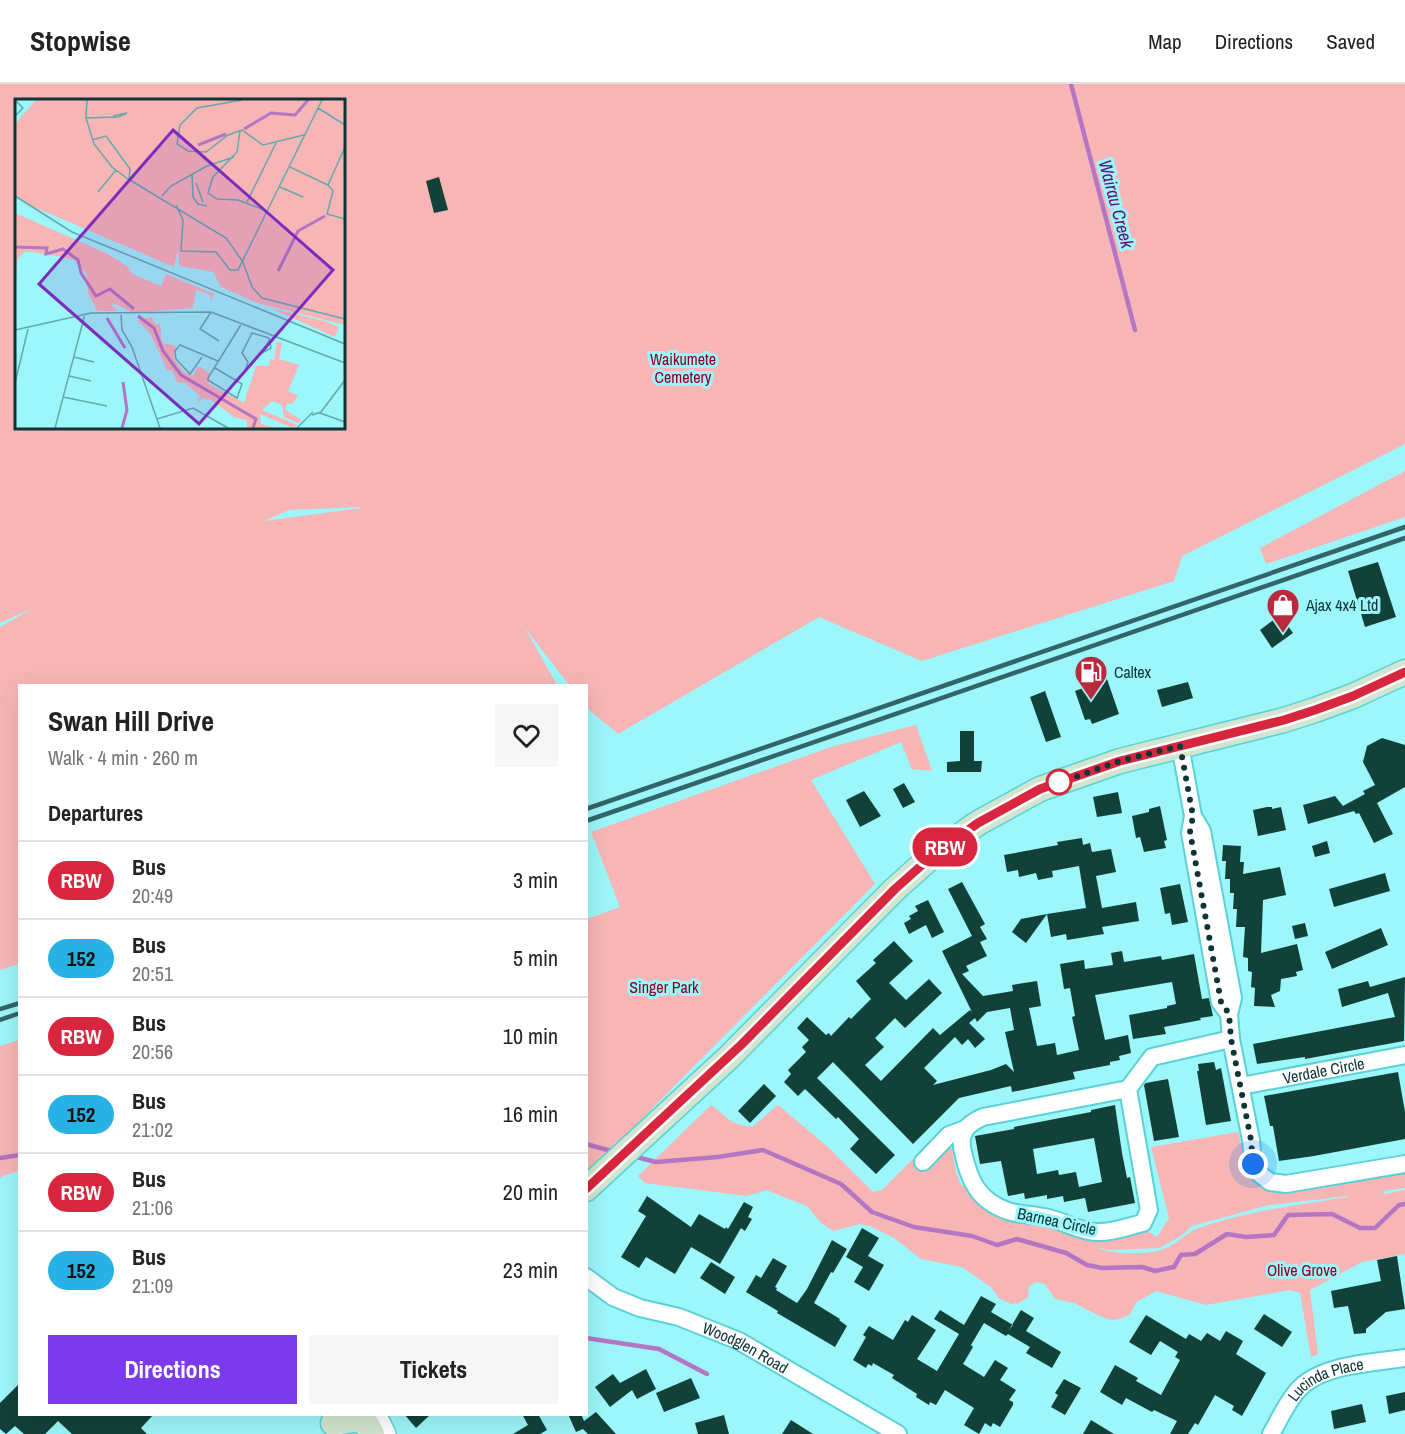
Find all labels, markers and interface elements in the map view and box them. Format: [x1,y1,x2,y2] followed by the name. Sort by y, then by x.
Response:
[30,22,131,60] text: Stopwise
[1148,27,1182,56] text: Map
[1215,27,1293,56] text: Directions
[1326,27,1375,56] text: Saved
[15,99,345,429] inset map
[1093,157,1140,252] water label: Wairau Creek
[650,348,716,388] park label: Waikumete Cemetery
[1265,587,1301,634] shop icon: Ajax 4x4 Ltd
[1305,594,1378,616] place label: Ajax 4x4 Ltd
[1073,654,1109,701] fuel station icon: Caltex
[1114,661,1152,683] place label: Caltex
[48,702,214,740] text: Swan Hill Drive
[495,704,558,767] button: heart
[48,744,198,771] text: Walk · 4 min · 260 m
[1046,769,1072,795] unlabelled marker
[48,798,143,828] text: Departures
[910,828,980,867] line badge: RBW
[924,833,966,862] text: RBW
[132,852,166,882] text: Bus
[513,865,558,895] text: 3 min
[60,866,102,895] text: RBW
[132,882,173,909] text: 20:49
[132,930,166,960] text: Bus
[513,943,558,973] text: 5 min
[67,944,95,973] text: 152
[132,960,173,987] text: 20:51
[629,976,699,998] park label: Singer Park
[132,1008,166,1038] text: Bus
[503,1021,558,1051] text: 10 min
[60,1022,102,1051] text: RBW
[132,1038,173,1065] text: 20:56
[1281,1052,1366,1089] street label: Verdale Circle
[132,1086,166,1116] text: Bus
[503,1099,558,1129] text: 16 min
[67,1100,95,1129] text: 152
[132,1116,173,1143] text: 21:02
[1238,1149,1268,1179] your location
[132,1164,166,1194] text: Bus
[503,1177,558,1207] text: 20 min
[60,1178,102,1207] text: RBW
[132,1194,173,1221] text: 21:06
[1015,1202,1099,1240] street label: Barnea Circle
[132,1242,166,1272] text: Bus
[503,1255,558,1285] text: 23 min
[67,1256,95,1285] text: 152
[1267,1259,1337,1281] park label: Olive Grove
[132,1272,173,1299] text: 21:09
[699,1317,793,1379] street label: Woodglen Road
[48,1335,297,1404] button: Directions
[309,1335,558,1404] button: Tickets
[1282,1353,1365,1405] street label: Lucinda Place

